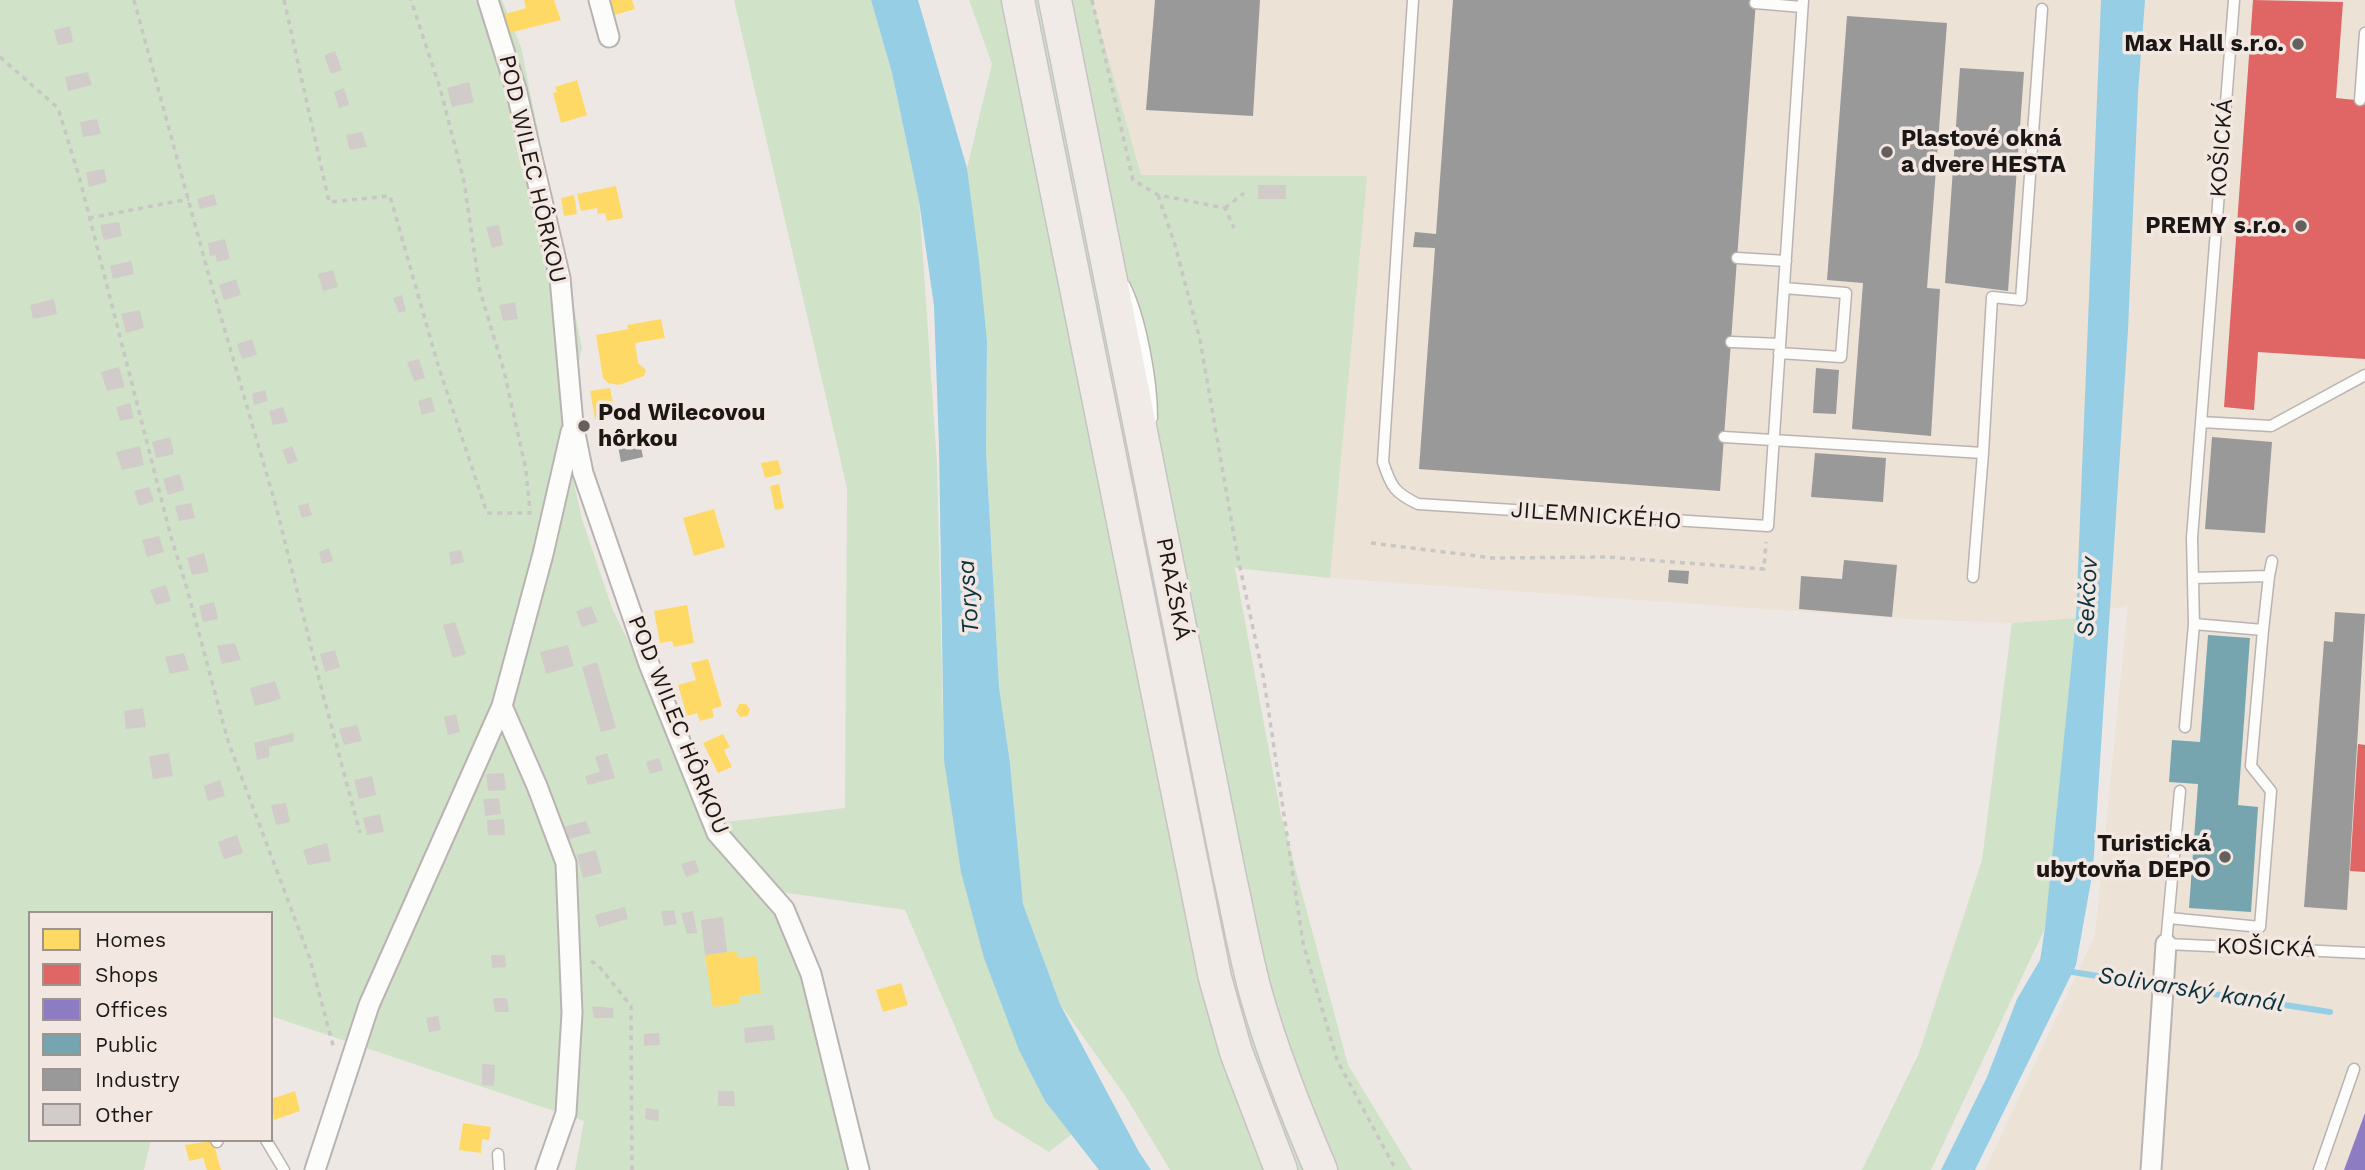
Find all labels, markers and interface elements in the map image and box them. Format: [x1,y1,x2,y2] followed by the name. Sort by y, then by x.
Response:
[2124,30,2284,58] place label: Max Hall s.r.o.
[2290,36,2306,52] marker: Max Hall s.r.o.
[492,52,572,286] street label: POD WILEC HÔRKOU
[2205,98,2239,198] street label: KOŠICKÁ
[1901,125,2066,179] place label: Plastové okná a dvere HESTA
[1879,144,1895,160] marker: Plastové okná a dvere HESTA
[2145,212,2287,240] place label: PREMY s.r.o.
[2293,218,2309,234] marker: PREMY s.r.o.
[598,399,766,453] place label: Pod Wilecovou hôrkou
[576,418,592,434] marker: Pod Wilecovou hôrkou
[1510,496,1682,536] street label: JILEMNICKÉHO
[1150,535,1196,643] street label: PRAŽSKÁ
[2072,556,2104,638] water label: Sekčov
[952,559,986,635] water label: Torysa
[621,612,735,838] street label: POD WILEC HÔRKOU
[2036,830,2211,884] place label: Turistická ubytovňa DEPO
[2217,849,2233,865] marker: Turistická ubytovňa DEPO
[28,911,273,1142] legend
[95,927,166,952] text: Homes
[2216,932,2316,964] street label: KOŠICKÁ
[2096,961,2286,1019] water label: Solivarský kanál
[95,962,158,987] text: Shops
[95,997,168,1022] text: Offices
[95,1032,158,1057] text: Public
[95,1067,180,1092] text: Industry
[95,1102,153,1127] text: Other

